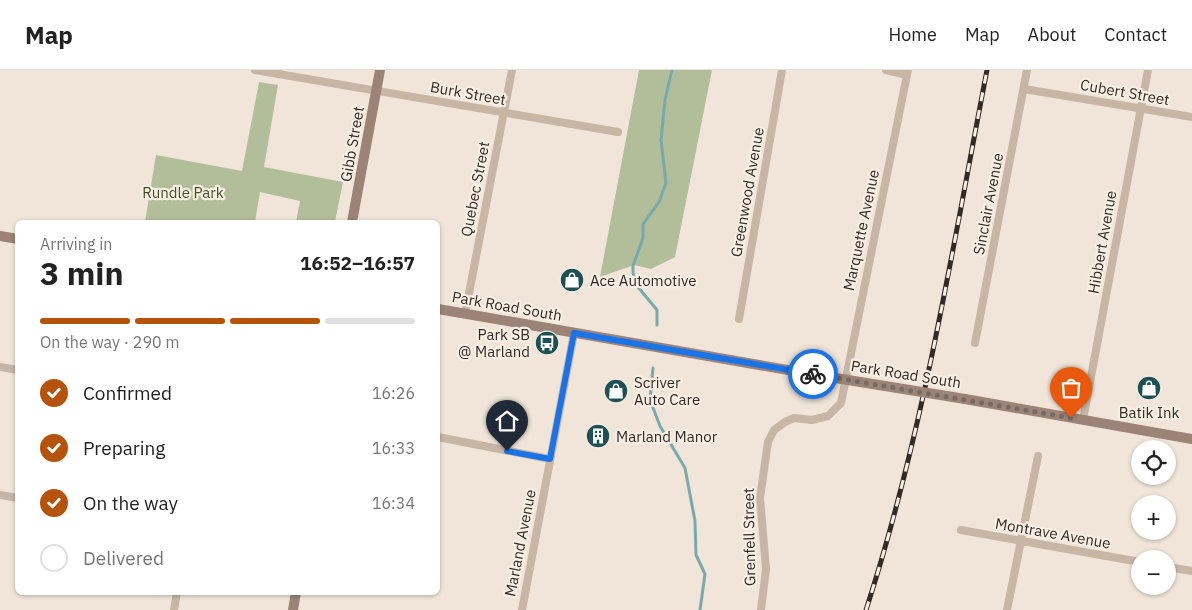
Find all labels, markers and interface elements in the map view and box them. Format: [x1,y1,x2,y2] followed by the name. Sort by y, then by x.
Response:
[25,19,73,51] text: Map
[889,23,937,46] text: Home
[965,23,1000,46] text: Map
[1028,23,1076,46] text: About
[1104,23,1167,46] text: Contact
[1079,75,1171,109] street label: Cubert Street
[429,77,507,109] street label: Burk Street
[336,105,368,183] street label: Gibb Street
[726,126,768,258] street label: Greenwood Avenue
[456,140,494,238] street label: Quebec Street
[969,151,1007,257] street label: Sinclair Avenue
[839,168,883,292] street label: Marquette Avenue
[142,183,224,202] park label: Rundle Park
[1084,189,1120,295] street label: Hibbert Avenue
[40,234,112,254] text: Arriving in
[300,251,415,275] text: 16:52–16:57
[40,252,124,294] text: 3 min
[559,267,585,293] shop icon: Ace Automotive
[590,271,697,290] place label: Ace Automotive
[451,287,563,325] street label: Park Road South
[458,325,530,361] place label: Park SB @ Marland
[534,330,560,356] bus stop icon: Park SB @ Marland
[40,332,179,352] text: On the way · 290 m
[788,349,838,399] courier
[850,356,962,392] street label: Park Road South
[799,360,827,388] icon: bike
[1050,367,1092,418] pin
[634,373,700,409] place label: Scriver Auto Care
[1057,374,1085,402] icon: bag
[1136,375,1162,401] shop icon: Batik Ink
[603,378,629,404] shop icon: Scriver Auto Care
[40,379,68,407] icon: check
[83,381,172,405] text: Confirmed
[372,383,415,403] text: 16:26
[486,400,528,451] pin
[1119,403,1179,422] place label: Batik Ink
[493,407,521,435] icon: home
[585,423,611,449] building icon: Marland Manor
[616,427,718,446] place label: Marland Manor
[40,434,68,462] icon: check
[83,436,165,460] text: Preparing
[372,438,415,458] text: 16:33
[1131,440,1176,595] map controls
[1131,440,1176,485] button: locate
[500,488,540,598] street label: Marland Avenue
[739,488,759,586] street label: Grenfell Street
[40,489,68,517] icon: check
[83,491,178,515] text: On the way
[372,493,415,513] text: 16:34
[1131,495,1176,540] button: +
[994,514,1112,552] street label: Montrave Avenue
[83,546,164,570] text: Delivered
[1131,550,1176,595] button: −

